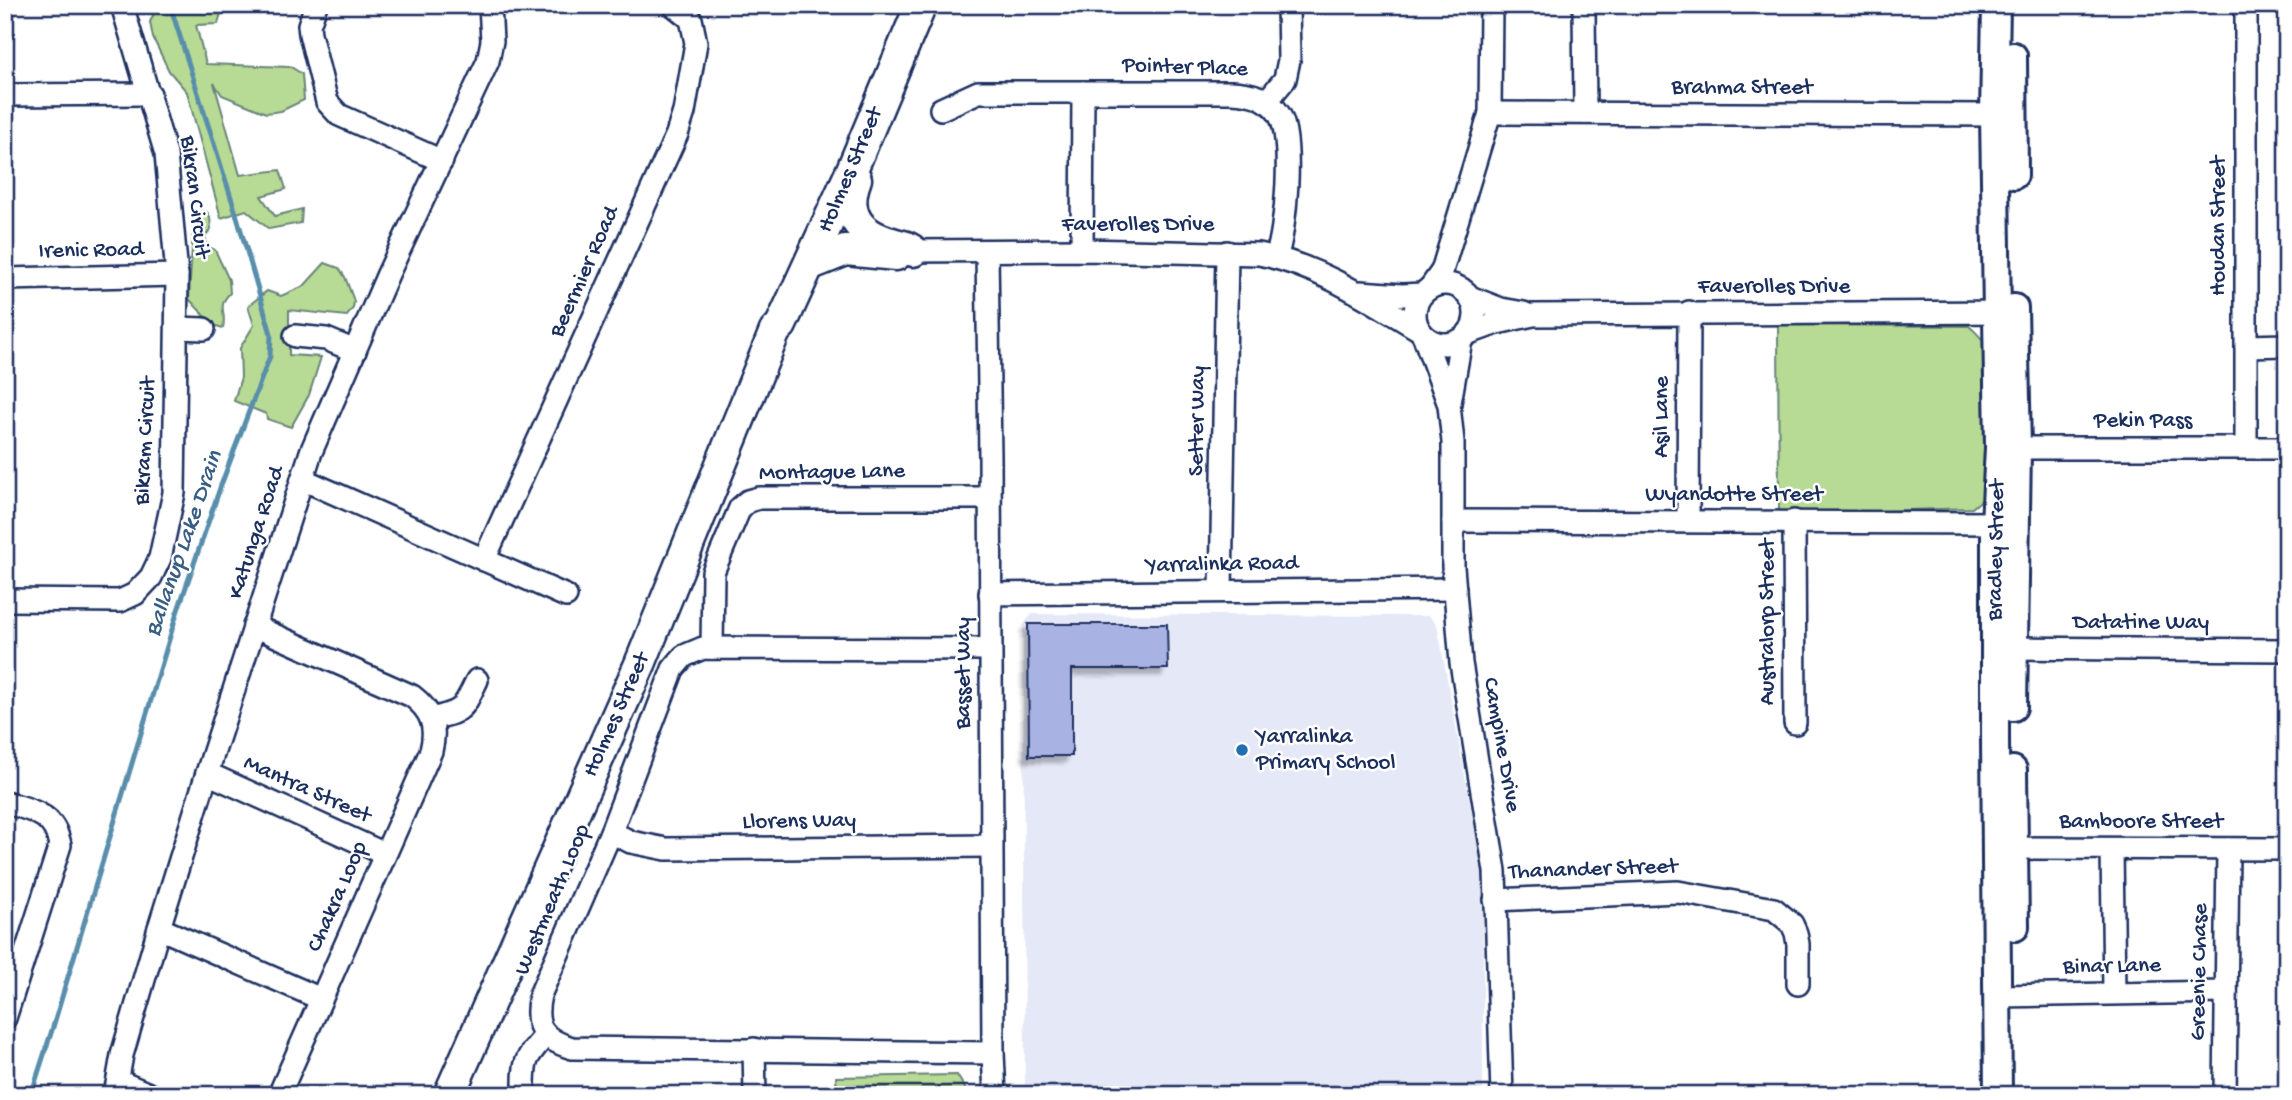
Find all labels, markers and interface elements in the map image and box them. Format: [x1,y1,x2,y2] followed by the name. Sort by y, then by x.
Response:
[1121,52,1249,84] street label: Pointer Place
[1671,75,1814,102] street label: Brahma Street
[812,102,890,237] street label: Holmes Street
[173,133,215,261] street label: Bikran Circuit
[2206,154,2233,296] street label: Houdan Street
[544,201,627,343] street label: Beermier Road
[1061,212,1215,239] street label: Faverolles Drive
[38,237,145,265] street label: Irenic Road
[1697,274,1851,301] street label: Faverolles Drive
[1184,366,1212,476] street label: Setter Way
[129,375,163,507] street label: Bikram Circuit
[1649,375,1676,458] street label: Asil Lane
[2093,408,2193,435] street label: Pekin Pass
[140,447,231,641] water label: Ballanup Lake Drain
[759,458,906,488] street label: Montague Lane
[223,462,292,603] street label: Katunga Road
[1982,478,2012,622] street label: Bradley Street
[1645,482,1824,509] street label: Wyandotte Street
[1755,537,1782,705] street label: Australorp Street
[1144,550,1300,580] street label: Yarralinka Road
[2071,610,2209,637] street label: Datatine Way
[951,617,978,730] street label: Basset Way
[578,647,657,782] street label: Holmes Street
[1476,676,1526,816] street label: Campine Drive
[1254,724,1396,777] place label: Yarralinka Primary School
[1234,742,1250,758] marker: Yarralinka Primary School
[239,750,376,831] street label: Mantra Street
[742,808,856,836] street label: Llorens Way
[2058,809,2224,836] street label: Bamboore Street
[509,821,597,979] street label: Westmeath Loop
[302,838,374,956] street label: Chakra Loop
[1506,854,1679,887] street label: Thanander Street
[2185,902,2215,1041] street label: Greenie Chase
[2062,953,2162,981] street label: Binar Lane

